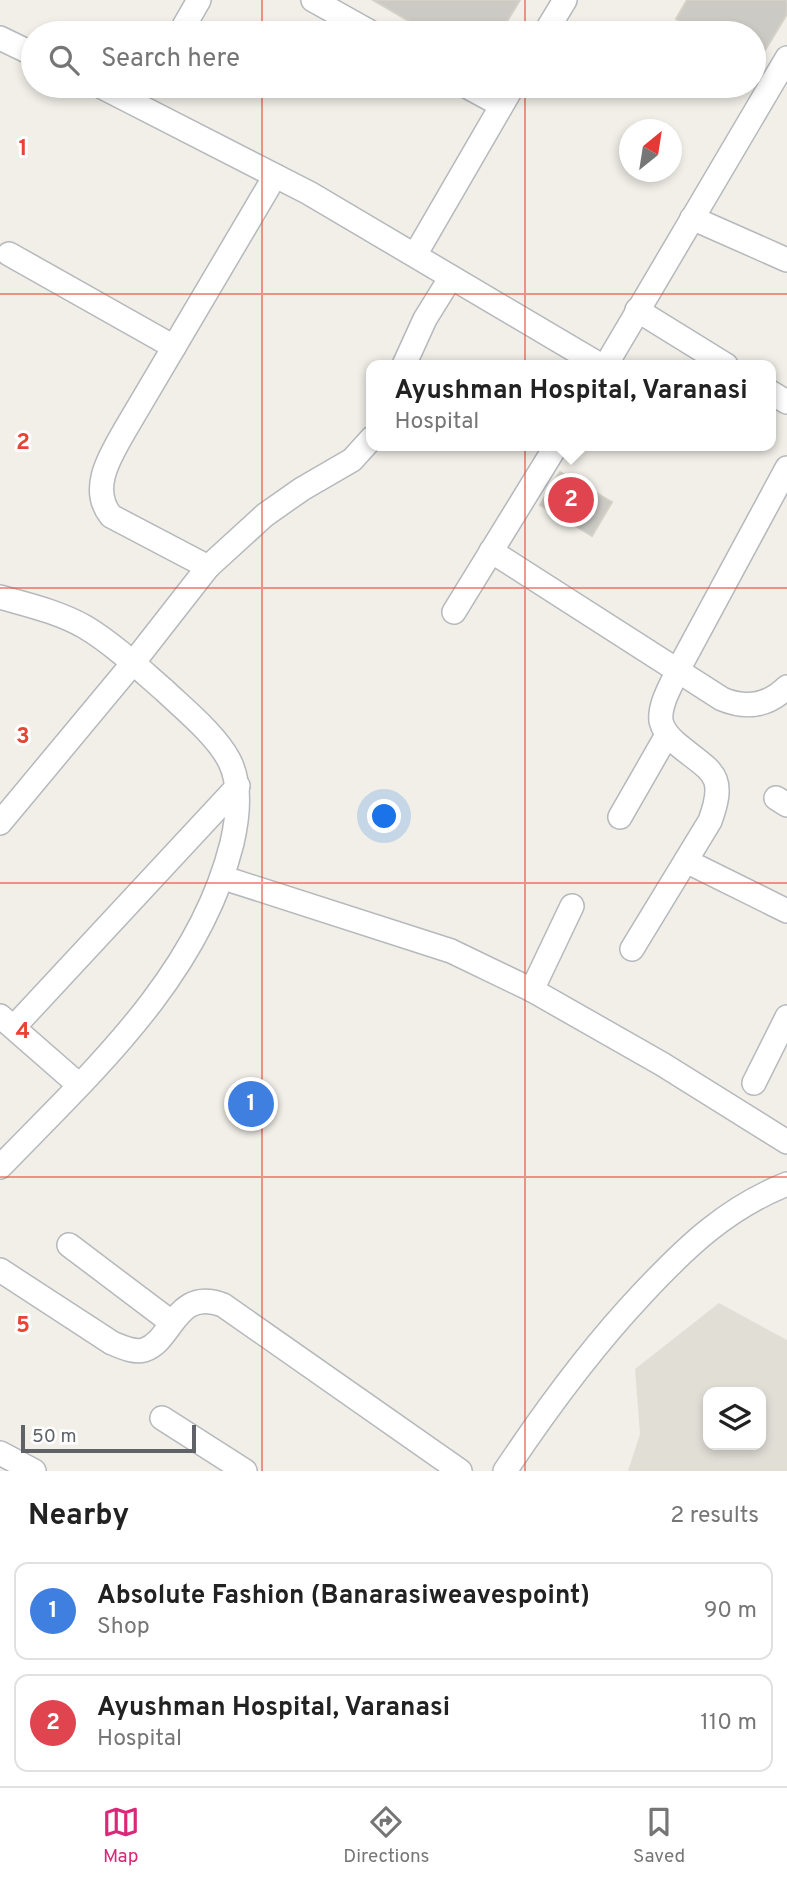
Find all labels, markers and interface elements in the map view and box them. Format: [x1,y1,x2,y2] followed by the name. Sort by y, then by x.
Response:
[21,21,766,98] search box
[45,41,83,79] icon: search
[101,43,240,76] text: Search here
[619,119,682,182] north arrow
[18,135,28,164] text: 1
[366,360,776,451] popup
[394,375,748,408] text: Ayushman Hospital, Varanasi
[394,408,479,437] text: Hospital
[16,429,30,458] text: 2
[548,474,594,526] pin: 2
[16,723,30,752] text: 3
[367,799,401,833] your location
[16,1018,30,1047] text: 4
[228,1078,274,1130] pin: 1
[16,1312,30,1341] text: 5
[703,1387,766,1450] map controls
[703,1387,766,1450] button: layers
[21,1422,196,1454] scale bar
[32,1425,77,1449] text: 50 m
[28,1498,129,1535] text: Nearby
[670,1502,759,1531] text: 2 results
[97,1580,590,1613] text: Absolute Fashion (Banarasiweavespoint)
[48,1597,58,1626] text: 1
[704,1597,757,1626] text: 90 m
[97,1613,150,1642] text: Shop
[97,1692,450,1725] text: Ayushman Hospital, Varanasi
[46,1709,60,1738] text: 2
[700,1709,757,1738] text: 110 m
[97,1725,182,1754] text: Hospital
[102,1803,140,1869] tab: Map
[343,1803,430,1869] tab: Directions
[633,1803,685,1869] tab: Saved

